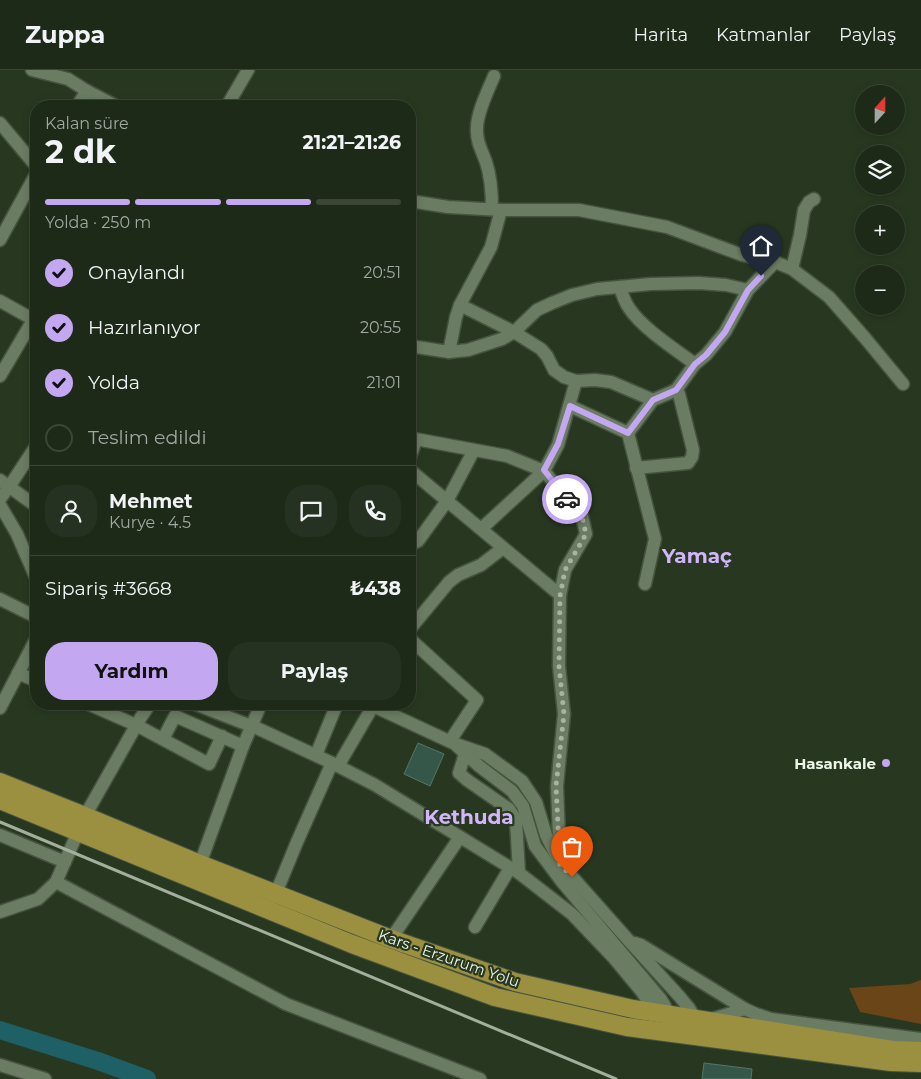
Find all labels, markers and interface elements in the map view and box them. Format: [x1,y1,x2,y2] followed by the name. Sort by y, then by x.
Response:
[25,20,105,49] text: Zuppa
[633,24,688,46] text: Harita
[716,24,811,46] text: Katmanlar
[839,24,896,46] text: Paylaş
[855,85,905,135] north arrow
[855,85,905,315] map controls
[45,114,129,133] text: Kalan süre
[303,131,401,154] text: 21:21–21:26
[45,132,116,171] text: 2 dk
[855,145,905,195] button: layers
[855,205,905,255] button: +
[45,213,151,232] text: Yolda · 250 m
[740,225,782,276] pin
[747,232,775,260] icon: home
[45,259,73,287] icon: check
[88,261,185,284] text: Onaylandı
[363,263,401,282] text: 20:51
[855,265,905,315] button: −
[45,314,73,342] icon: check
[88,316,201,339] text: Hazırlanıyor
[360,318,401,337] text: 20:55
[45,369,73,397] icon: check
[88,371,140,394] text: Yolda
[366,373,401,392] text: 21:01
[88,426,207,449] text: Teslim edildi
[542,474,592,524] courier
[45,485,97,537] button: person
[285,485,337,537] button: chat
[349,485,401,537] button: phone
[553,485,581,513] icon: car
[109,490,193,513] text: Mehmet
[109,513,191,532] text: Kurye · 4.5
[661,544,732,568] district label: Yamaç
[45,577,172,600] text: Sipariş #3668
[350,577,401,600] text: ₺438
[45,642,218,700] button: Yardım
[228,642,401,700] button: Paylaş
[794,754,876,773] place label: Hasankale
[880,757,892,769] marker: Hasankale
[424,805,514,829] district label: Kethuda
[551,826,593,877] pin
[558,833,586,861] icon: bag
[376,925,522,991] street label: Kars - Erzurum Yolu

